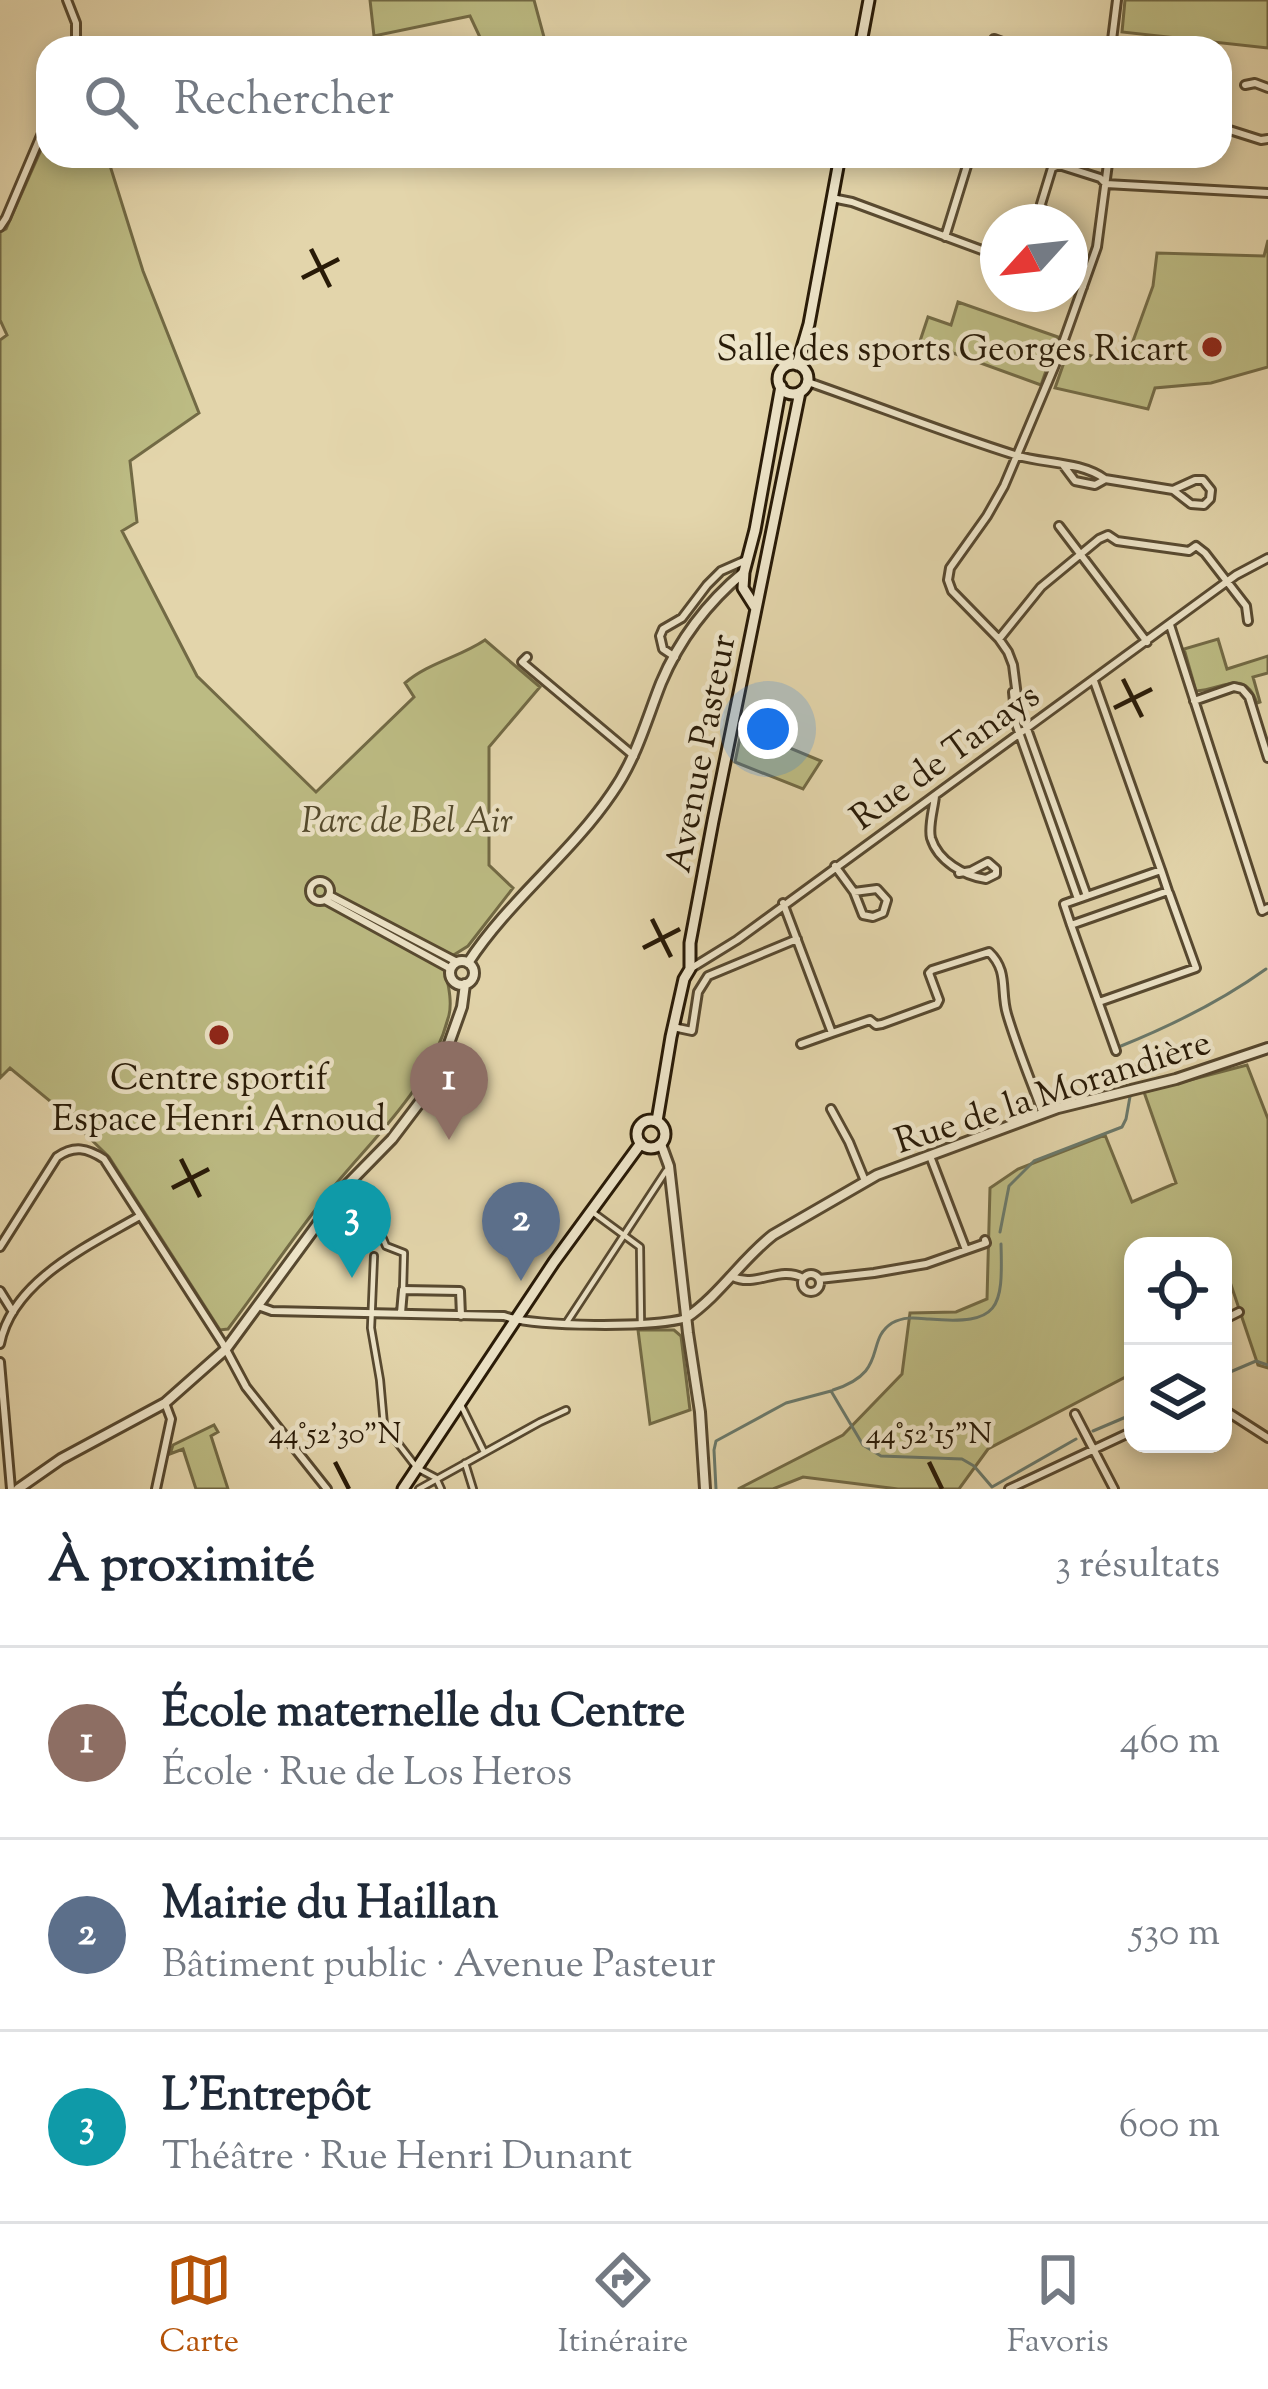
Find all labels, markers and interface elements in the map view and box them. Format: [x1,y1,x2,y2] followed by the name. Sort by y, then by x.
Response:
[36,36,1232,168] search box
[78,69,144,135] icon: search
[174,70,394,135] text: Rechercher
[980,204,1088,312] north arrow
[716,325,1188,377] place label: Salle des sports Georges Ricart
[1199,334,1225,360] marker: Salle des sports Georges Ricart
[654,630,752,877] street label: Avenue Pasteur
[841,672,1052,845] street label: Rue de Tanays
[738,699,798,759] your location
[301,797,513,849] park label: Parc de Bel Air
[889,1018,1218,1169] street label: Rue de la Morandière
[206,1022,232,1048] marker: Centre sportif Espace Henri Arnoud
[410,1041,488,1140] pin: 1
[52,1054,386,1147] place label: Centre sportif Espace Henri Arnoud
[313,1179,391,1278] pin: 3
[482,1182,560,1281] pin: 2
[1124,1237,1232,1453] map controls
[1124,1237,1232,1345] button: locate
[1124,1345,1232,1453] button: layers
[268,1414,402,1457] text: 44°52'30"N
[866,1414,992,1457] text: 44°52'15"N
[48,1531,315,1604] text: À proximité
[1055,1539,1220,1595] text: 3 résultats
[162,1682,685,1747] text: École maternelle du Centre
[80,1715,94,1771] text: 1
[1120,1715,1220,1771] text: 460 m
[162,1747,572,1803] text: École · Rue de Los Heros
[162,1874,499,1939] text: Mairie du Haillan
[78,1907,96,1963] text: 2
[1130,1907,1220,1963] text: 530 m
[162,1939,716,1995] text: Bâtiment public · Avenue Pasteur
[162,2066,371,2131] text: L’Entrepôt
[79,2099,95,2155] text: 3
[1119,2099,1220,2155] text: 600 m
[162,2131,632,2187] text: Théâtre · Rue Henri Dunant
[159,2247,239,2367] tab: Carte
[558,2247,688,2367] tab: Itinéraire
[1007,2247,1109,2367] tab: Favoris

